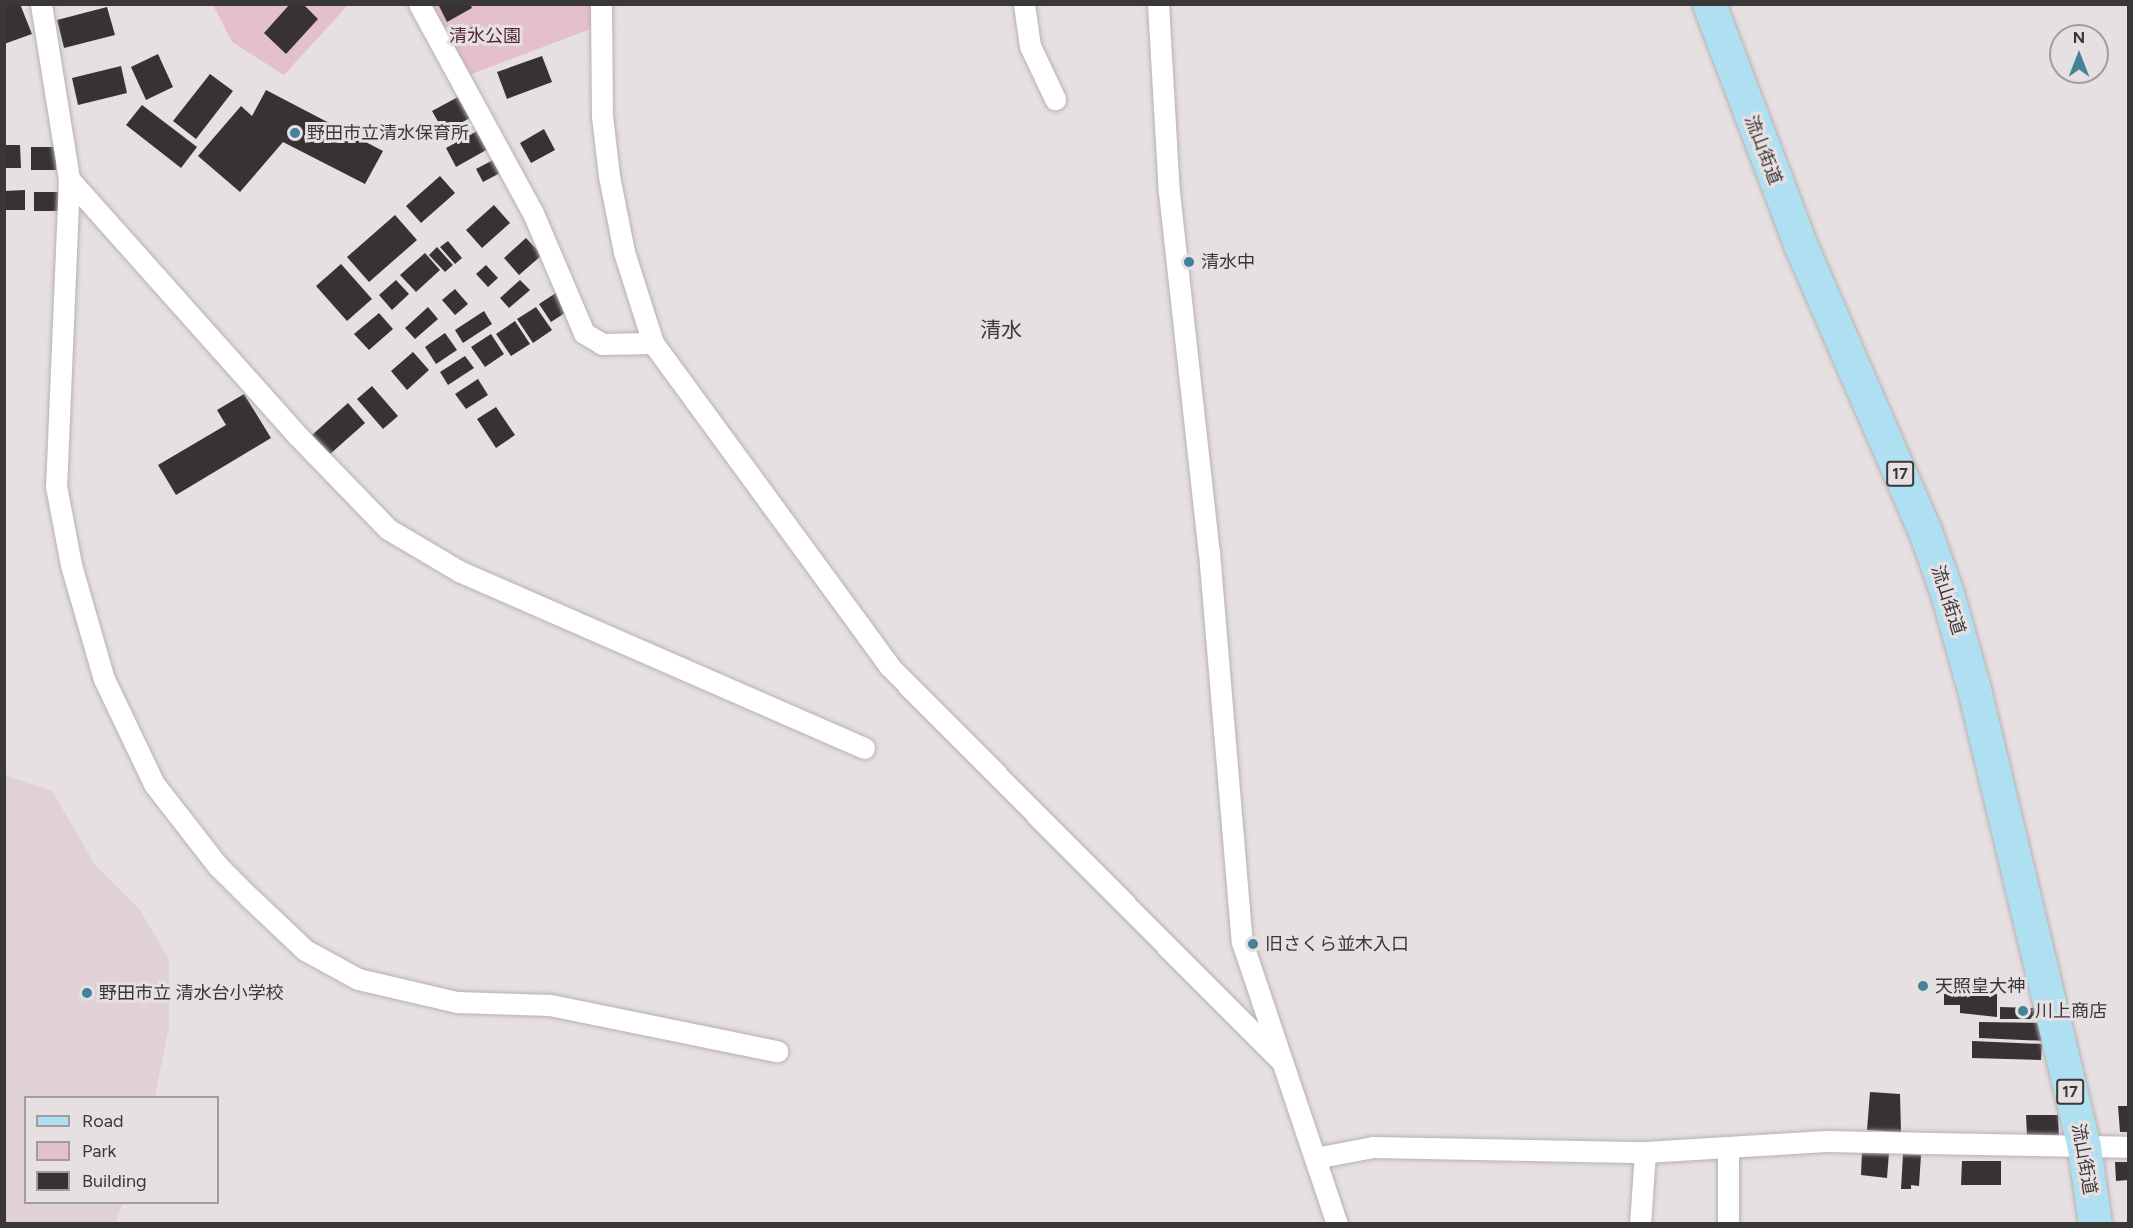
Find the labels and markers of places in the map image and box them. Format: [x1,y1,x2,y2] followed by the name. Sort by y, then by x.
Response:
[307,122,469,144] place label: 野田市立清水保育所
[288,126,302,140] marker: 野田市立清水保育所
[1201,251,1255,273] place label: 清水中
[1182,255,1196,269] marker: 清水中
[1265,933,1409,955] place label: 旧さくら並木入口
[1246,937,1260,951] marker: 旧さくら並木入口
[1935,975,2025,997] place label: 天照皇大神
[1916,979,1930,993] marker: 天照皇大神
[99,982,283,1004] place label: 野田市立 清水台小学校
[80,986,94,1000] marker: 野田市立 清水台小学校
[2035,1000,2107,1022] place label: 川上商店
[2016,1004,2030,1018] marker: 川上商店

